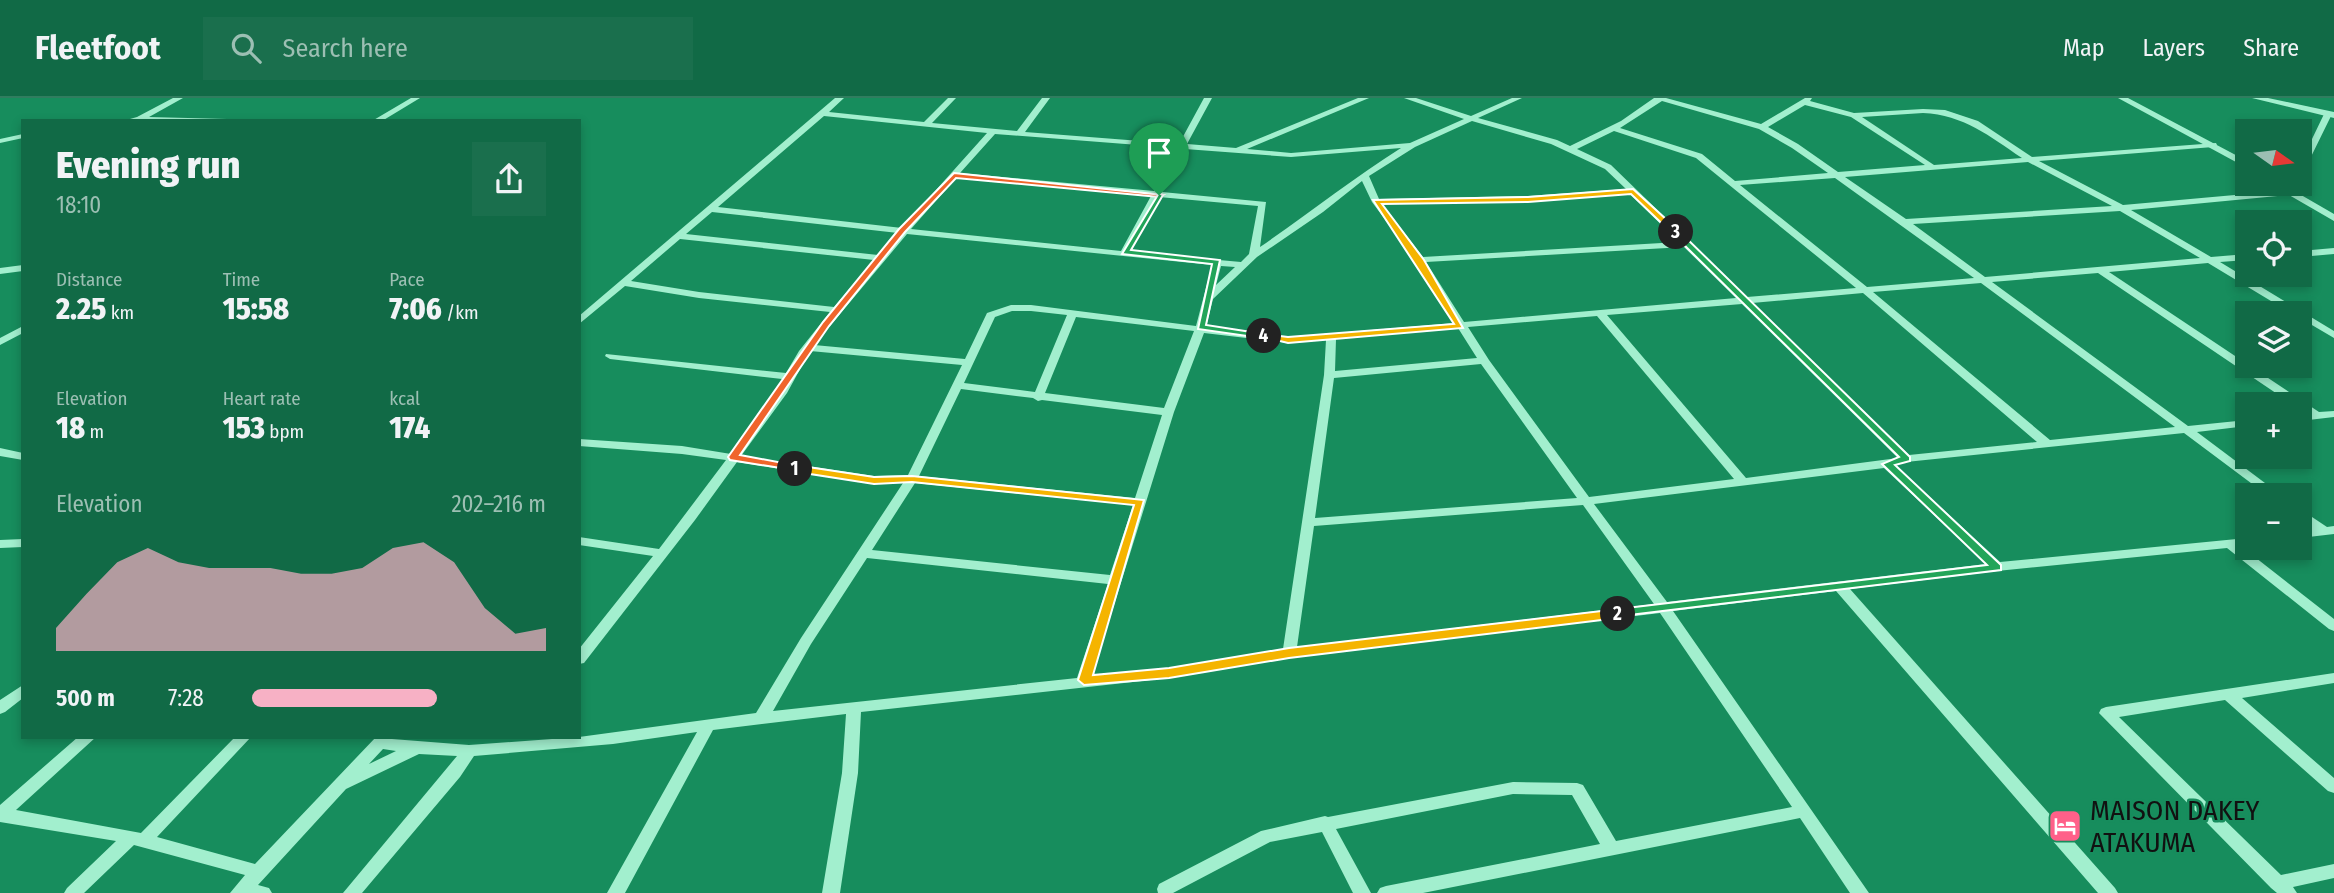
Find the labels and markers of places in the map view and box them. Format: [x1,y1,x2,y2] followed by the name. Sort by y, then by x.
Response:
[1129,123,1189,195] pin
[1658,214,1694,250] pin: 3
[1246,318,1282,354] pin: 4
[778,452,812,486] pin: 1
[1600,596,1636,632] pin: 2
[2090,794,2260,859] place label: MAISON DAKEY ATAKUMA
[2046,807,2084,845] hotel icon: MAISON DAKEY ATAKUMA

